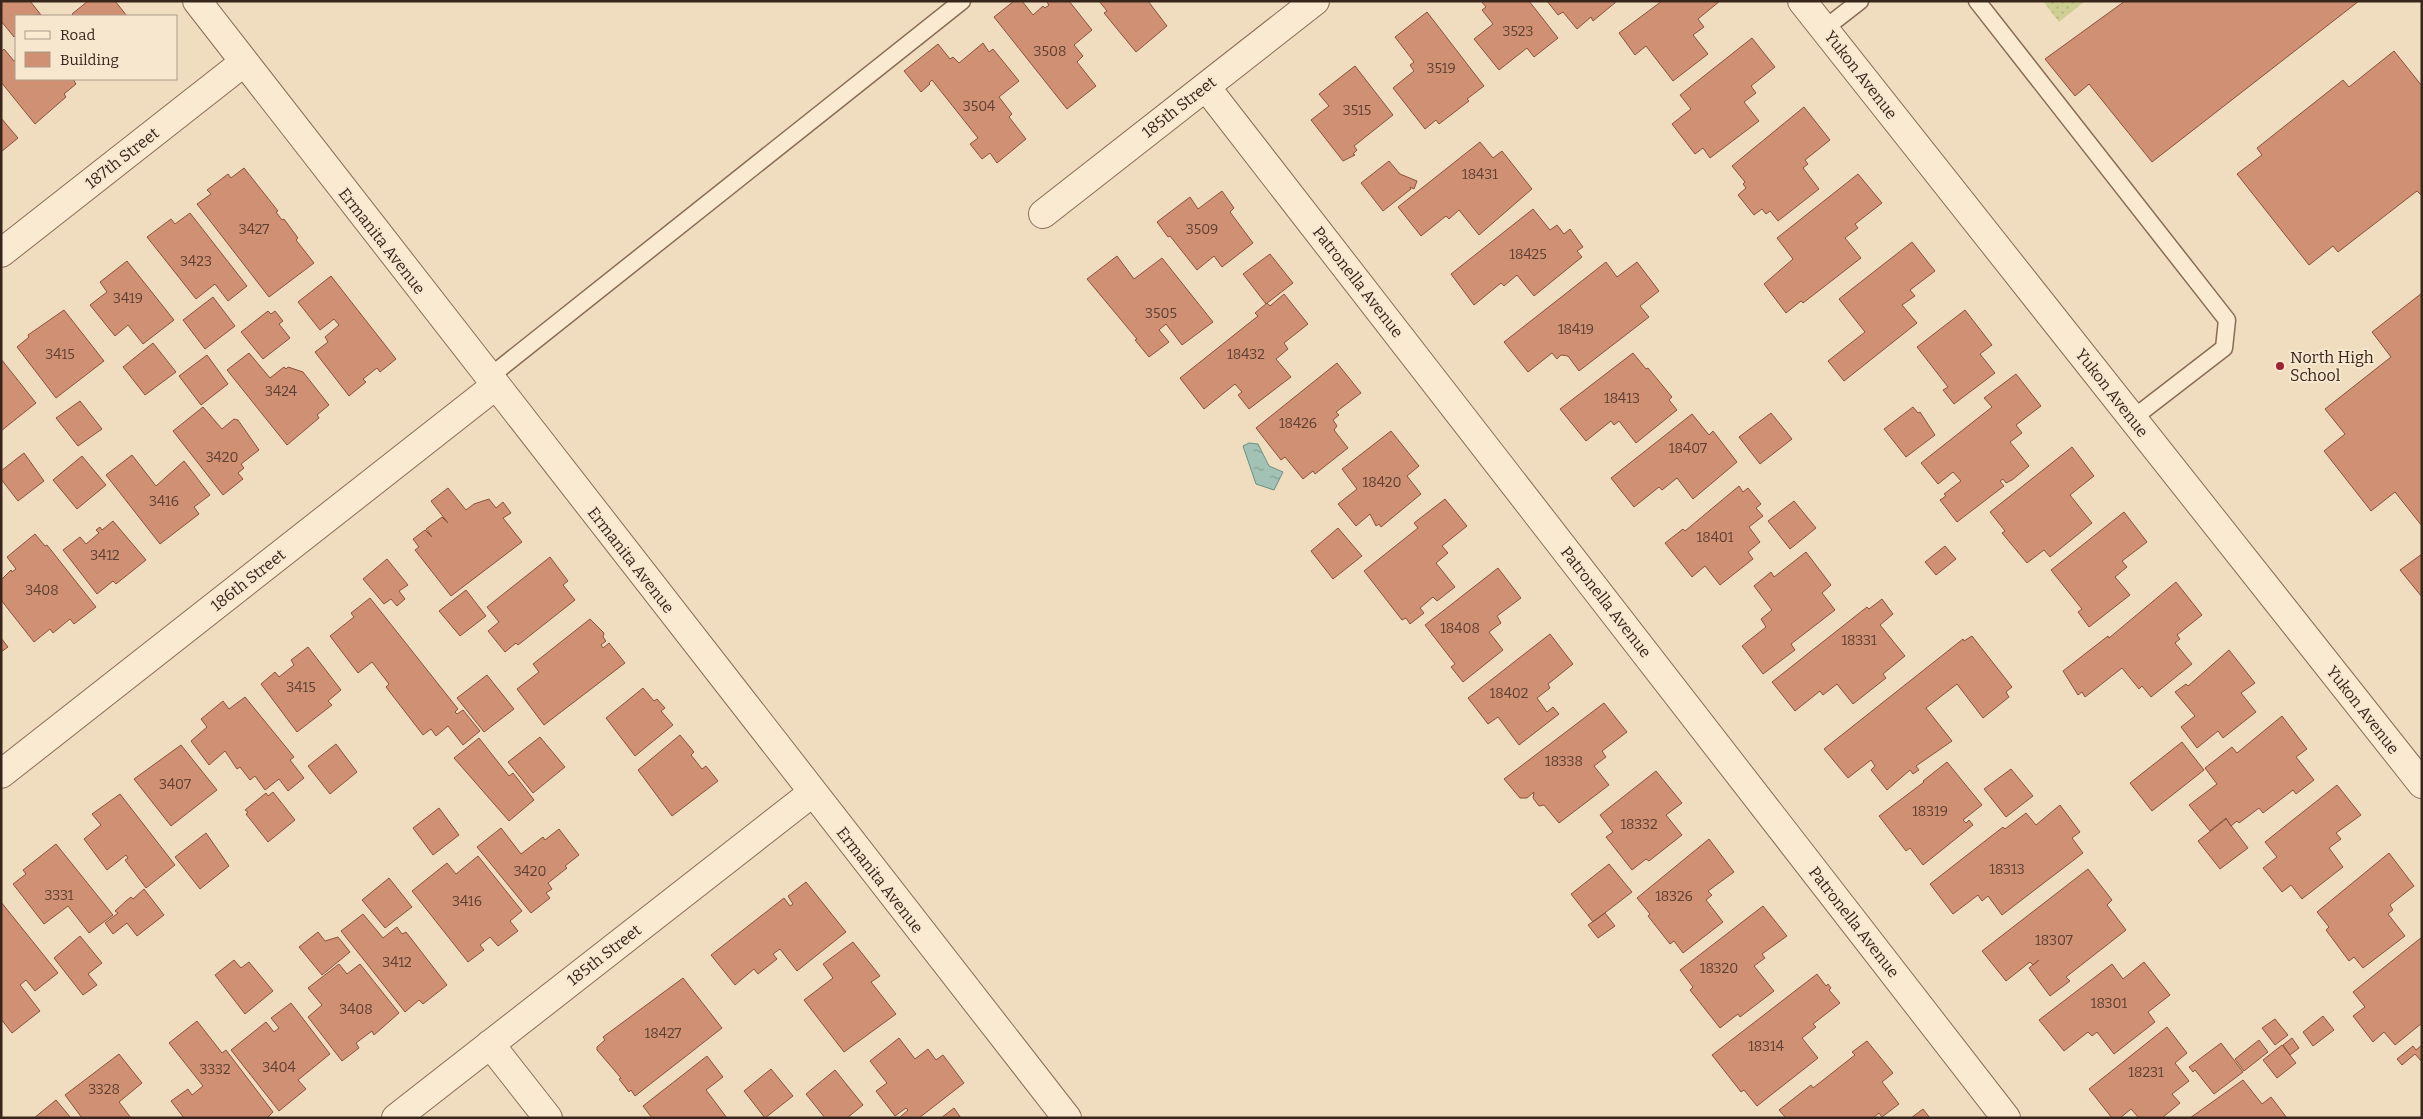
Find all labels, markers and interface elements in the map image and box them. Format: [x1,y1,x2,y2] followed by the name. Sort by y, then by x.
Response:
[15,15,178,80] legend
[1503,23,1533,40] house number: 3523
[60,26,95,44] text: Road
[1821,27,1901,123] street label: Yukon Avenue
[1034,43,1066,60] house number: 3508
[60,51,119,69] text: Building
[1426,60,1456,77] house number: 3519
[1138,72,1220,142] street label: 185th Street
[963,98,995,115] house number: 3504
[1343,102,1371,119] house number: 3515
[81,123,163,193] street label: 187th Street
[1462,166,1498,183] house number: 18431
[335,184,429,298] street label: Ermanita Avenue
[239,221,269,238] house number: 3427
[1186,221,1218,238] house number: 3509
[1309,223,1407,341] street label: Patronella Avenue
[1509,246,1547,263] house number: 18425
[180,253,212,270] house number: 3423
[113,290,143,307] house number: 3419
[1145,305,1177,322] house number: 3505
[1558,321,1594,338] house number: 18419
[2072,345,2152,441] street label: Yukon Avenue
[45,346,75,363] house number: 3415
[1227,346,1265,363] house number: 18432
[2290,348,2374,385] place label: North High School
[2274,360,2286,372] marker: North High School
[265,383,297,400] house number: 3424
[1604,390,1640,407] house number: 18413
[1279,415,1317,432] house number: 18426
[1669,440,1707,457] house number: 18407
[206,449,238,466] house number: 3420
[1363,474,1401,491] house number: 18420
[149,493,179,510] house number: 3416
[584,503,678,617] street label: Ermanita Avenue
[1697,529,1734,546] house number: 18401
[1557,543,1655,661] street label: Patronella Avenue
[207,545,289,615] street label: 186th Street
[90,547,120,564] house number: 3412
[25,582,59,599] house number: 3408
[1440,620,1480,637] house number: 18408
[1841,632,1877,649] house number: 18331
[2323,662,2403,758] street label: Yukon Avenue
[286,679,316,696] house number: 3415
[1490,685,1528,702] house number: 18402
[1545,753,1583,770] house number: 18338
[159,776,191,793] house number: 3407
[1912,803,1948,820] house number: 18319
[1620,816,1658,833] house number: 18332
[833,823,927,937] street label: Ermanita Avenue
[1989,861,2025,878] house number: 18313
[514,863,546,880] house number: 3420
[1805,863,1903,981] street label: Patronella Avenue
[44,887,74,904] house number: 3331
[1655,888,1693,905] house number: 18326
[452,893,482,910] house number: 3416
[563,920,645,990] street label: 185th Street
[2035,932,2073,949] house number: 18307
[382,954,412,971] house number: 3412
[1700,960,1738,977] house number: 18320
[2091,995,2128,1012] house number: 18301
[339,1001,373,1018] house number: 3408
[645,1025,681,1042] house number: 18427
[1748,1038,1784,1055] house number: 18314
[262,1059,296,1076] house number: 3404
[199,1061,231,1078] house number: 3332
[2128,1064,2164,1081] house number: 18231
[88,1081,120,1098] house number: 3328

